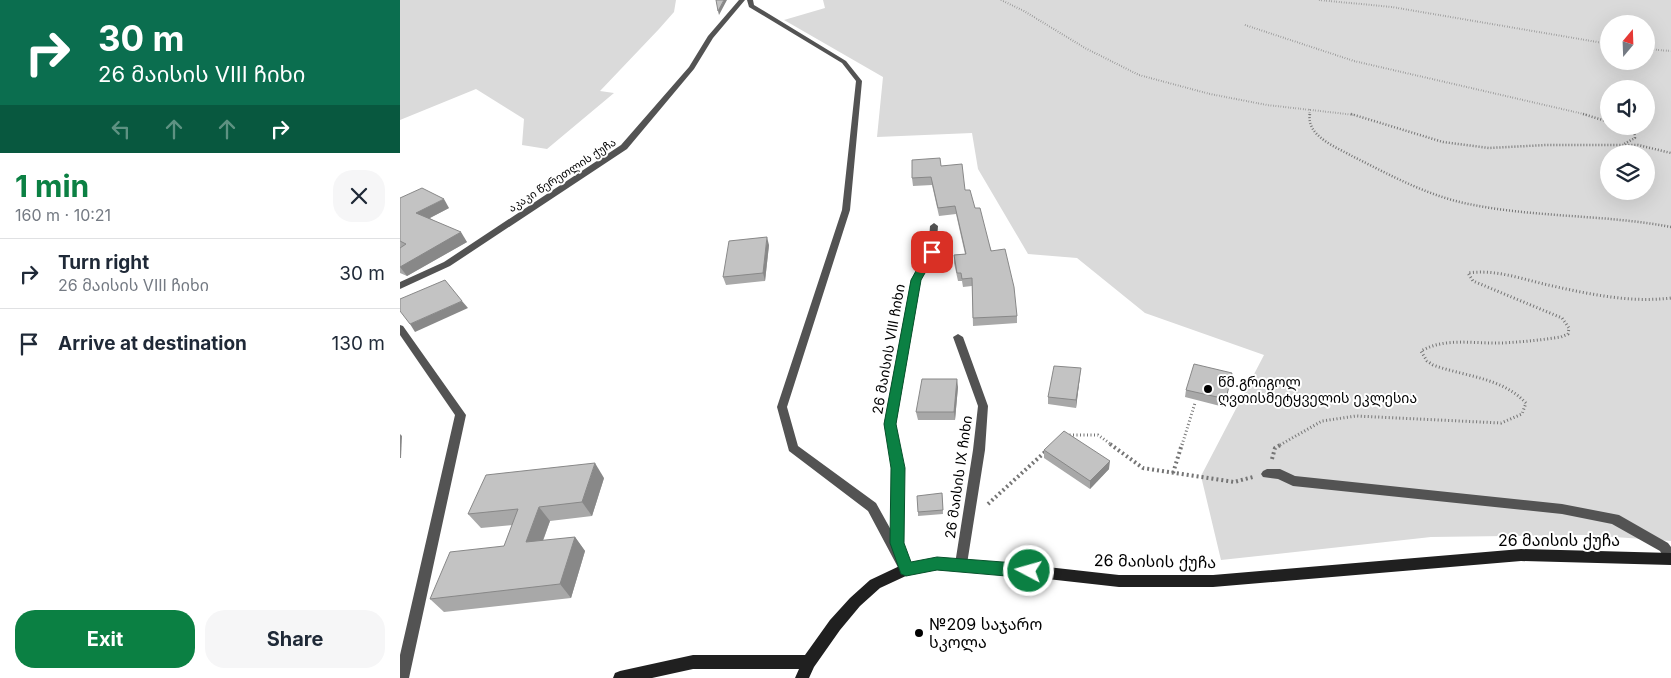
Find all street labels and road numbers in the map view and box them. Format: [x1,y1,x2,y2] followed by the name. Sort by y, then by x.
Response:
[506,135,618,215] street label: აკაკი წერეთლის ქუჩა
[868,283,908,415] street label: 26 მაისის VIII ჩიხი
[941,414,975,540] street label: 26 მაისის IX ჩიხი
[1498,530,1620,550] street label: 26 მაისის ქუჩა
[1094,550,1216,572] street label: 26 მაისის ქუჩა

